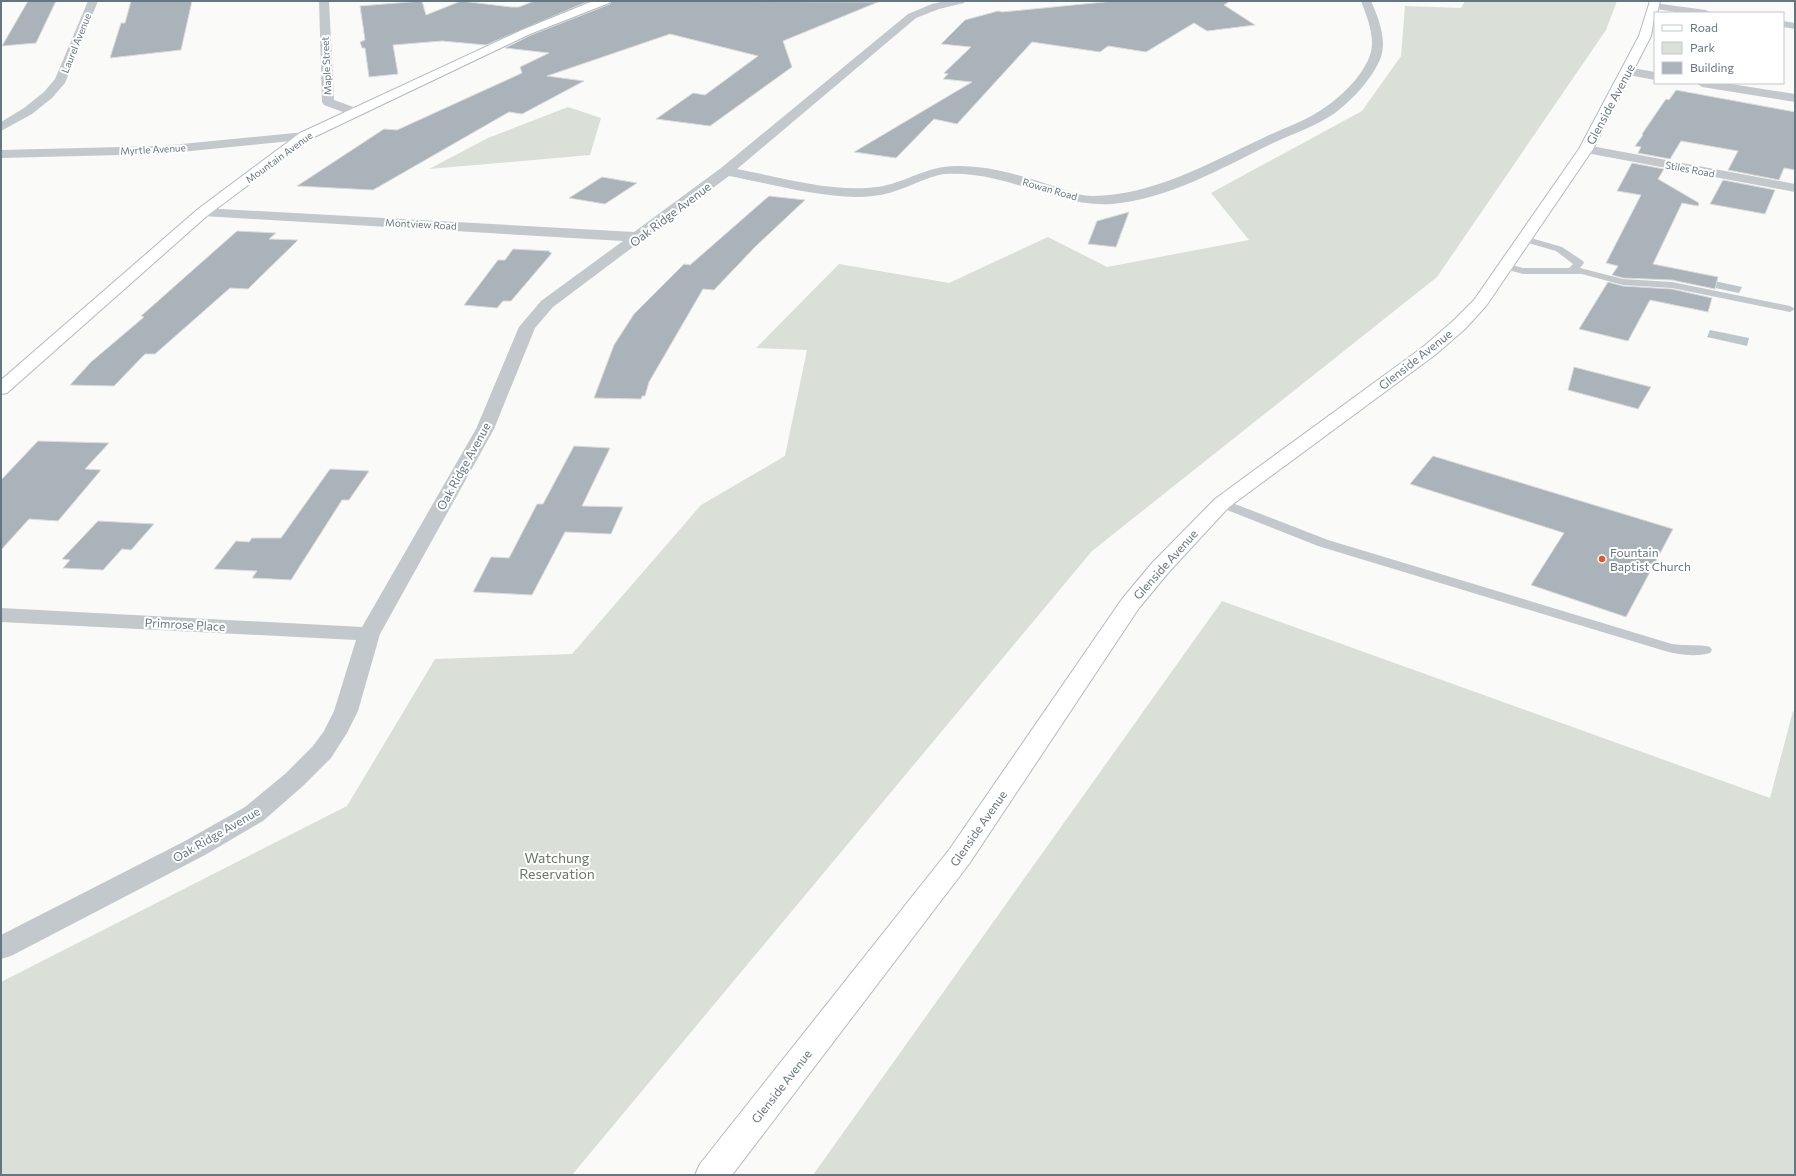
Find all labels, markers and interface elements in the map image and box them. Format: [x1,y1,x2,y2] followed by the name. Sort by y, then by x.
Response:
[59,11,93,75] street label: Laurel Avenue
[1654,12,1784,84] legend
[1690,20,1718,34] text: Road
[318,36,334,96] street label: Maple Street
[1690,40,1716,54] text: Park
[1690,60,1734,74] text: Building
[1583,61,1637,147] street label: Glenside Avenue
[243,129,315,185] street label: Mountain Avenue
[120,141,186,157] street label: Myrtle Avenue
[1664,158,1716,180] street label: Stiles Road
[1021,175,1079,203] street label: Rowan Road
[627,179,713,249] street label: Oak Ridge Avenue
[385,216,457,232] street label: Montview Road
[1376,326,1454,392] street label: Glenside Avenue
[433,420,493,512] street label: Oak Ridge Avenue
[1130,526,1200,602] street label: Glenside Avenue
[1610,545,1691,573] place label: Fountain Baptist Church
[1597,554,1607,564] marker: Fountain Baptist Church
[144,615,226,633] street label: Primrose Place
[947,787,1009,869] street label: Glenside Avenue
[170,803,262,865] street label: Oak Ridge Avenue
[519,849,595,882] park label: Watchung Reservation
[748,1047,814,1125] street label: Glenside Avenue

